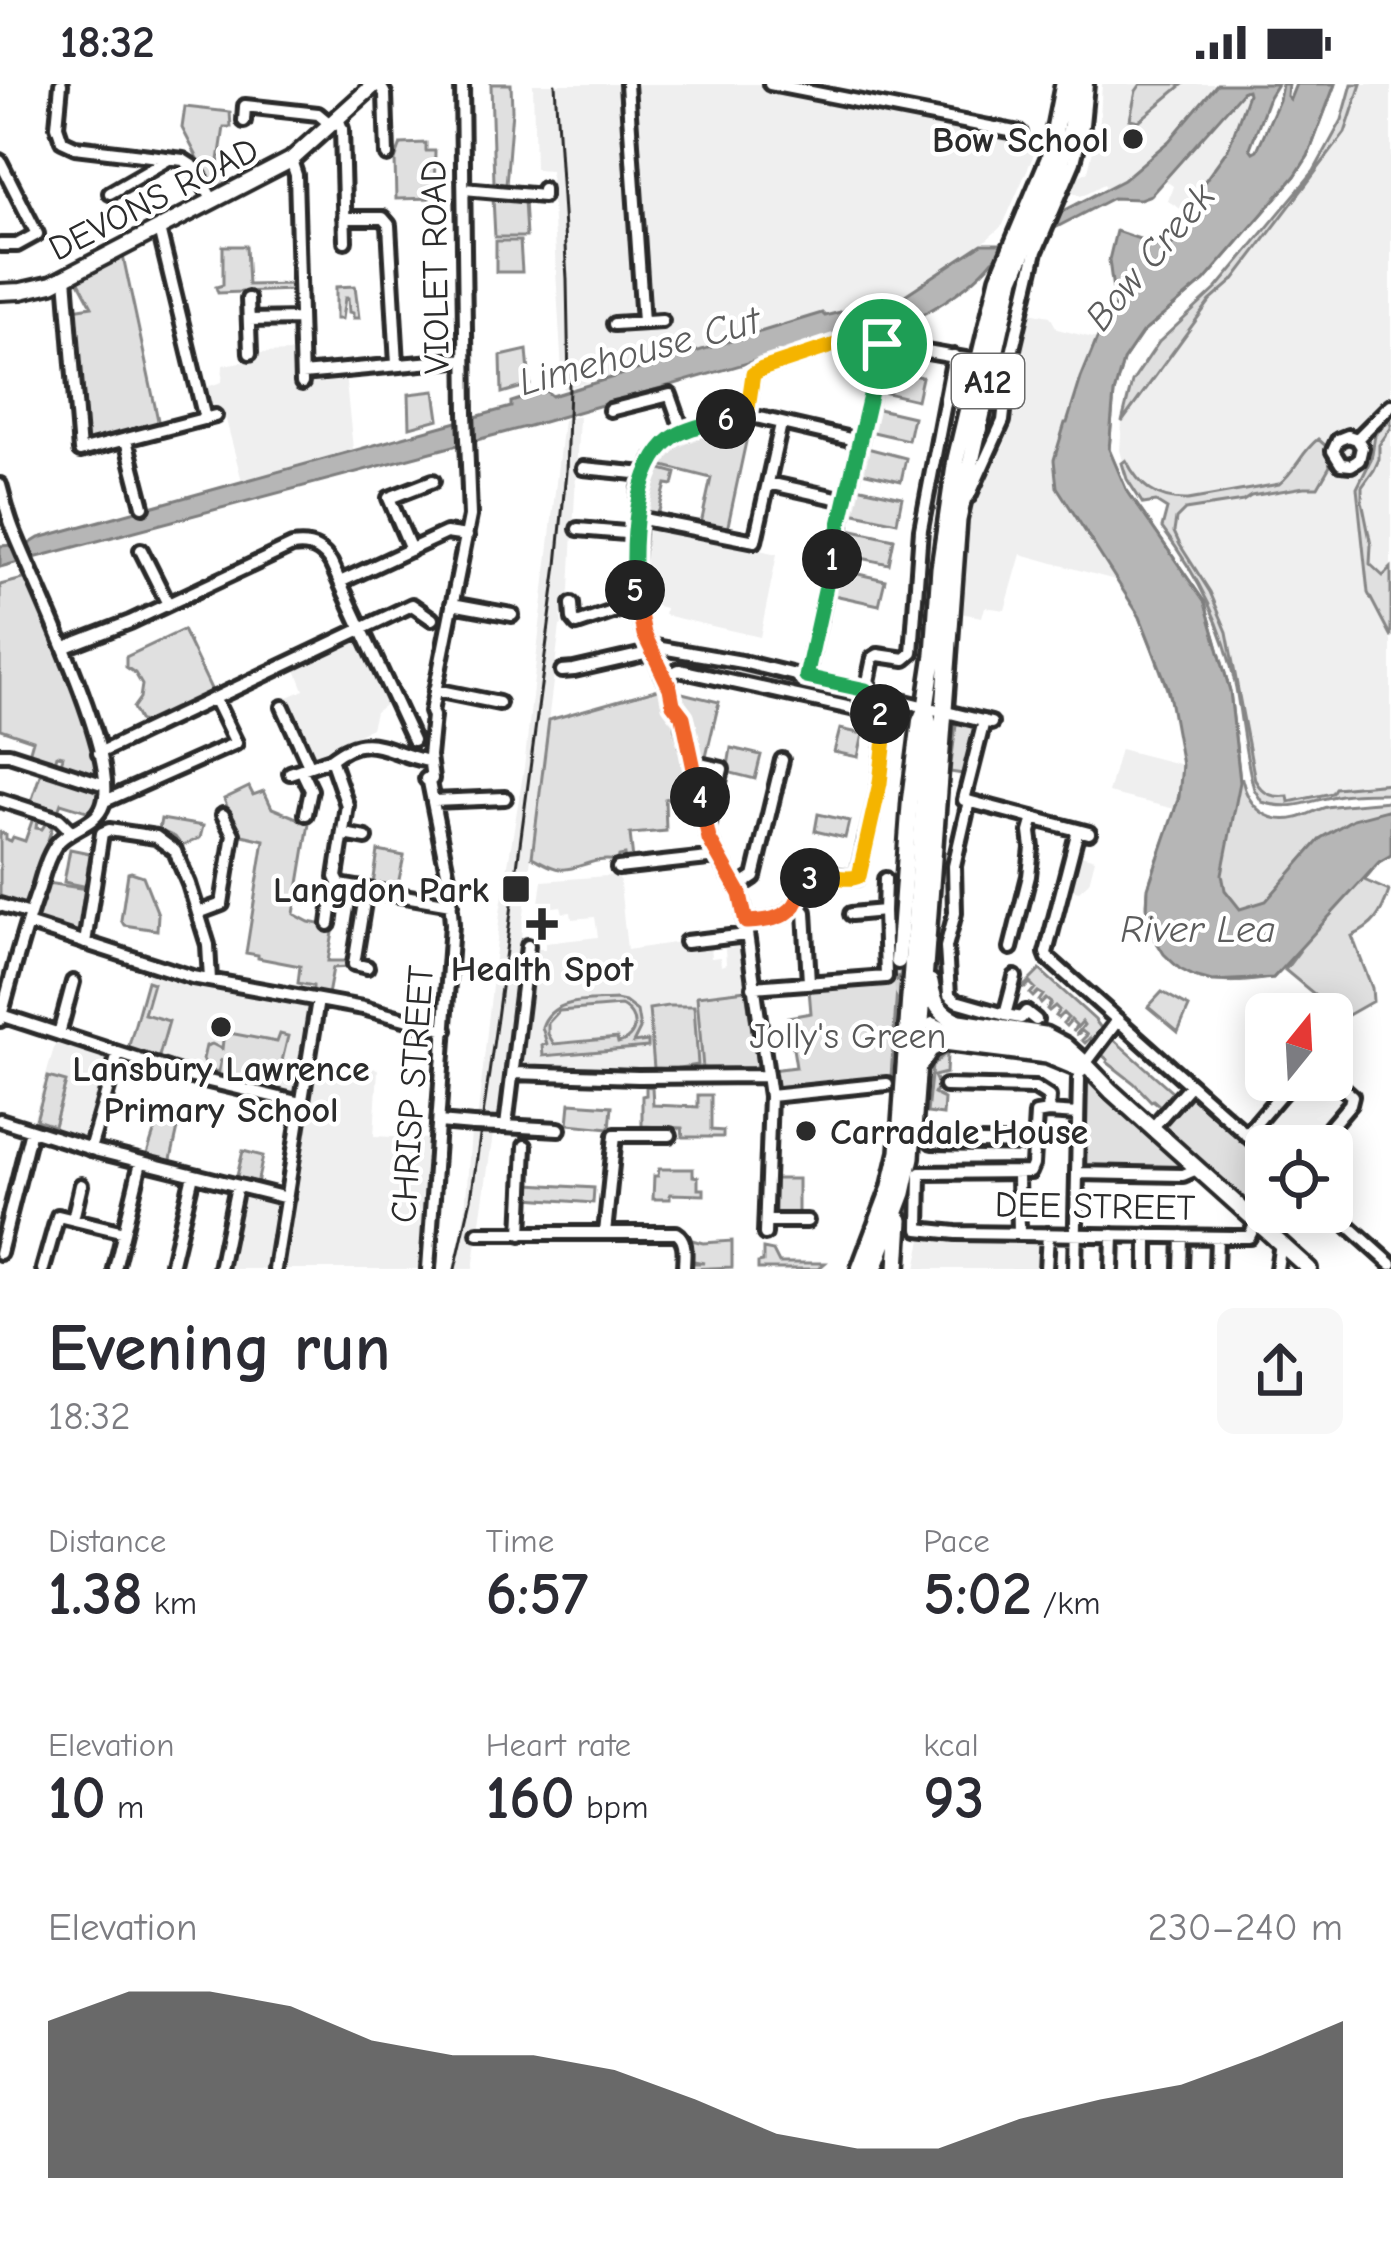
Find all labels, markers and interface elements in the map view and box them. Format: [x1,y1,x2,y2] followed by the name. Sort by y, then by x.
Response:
[60,16,155,68] text: 18:32
[932,120,1109,161] place label: Bow School
[1120,126,1146,152] marker: Bow School
[42,129,265,270] street label: DEVONS ROAD
[413,160,458,374] street label: VIOLET ROAD
[1076,174,1225,339] water label: Bow Creek
[831,293,933,395] pin
[514,297,767,405] water label: Limehouse Cut
[849,311,915,377] icon: arrive
[952,354,1024,408] road number: A12
[696,389,756,449] pin: 6
[717,400,735,438] text: 6
[802,529,862,589] pin: 1
[826,540,838,578] text: 1
[605,560,665,620] pin: 5
[626,571,644,609] text: 5
[850,684,910,744] pin: 2
[872,695,888,733] text: 2
[670,767,730,827] pin: 4
[692,778,708,816] text: 4
[780,848,840,908] pin: 3
[802,859,818,897] text: 3
[273,870,489,911] place label: Langdon Park
[500,873,532,905] marker: Langdon Park
[1120,907,1276,952] water label: River Lea
[526,908,558,940] marker: Health Spot
[451,949,634,990] place label: Health Spot
[383,964,442,1224] street label: CHRISP STREET
[1245,993,1353,1101] north arrow
[1245,993,1353,1233] map controls
[208,1014,234,1040] marker: Lansbury Lawrence Primary School
[750,1016,946,1057] park label: Jolly's Green
[72,1049,370,1131] place label: Lansbury Lawrence Primary School
[830,1112,1088,1153] place label: Carradale House
[793,1118,819,1144] marker: Carradale House
[1245,1125,1353,1233] button: locate
[994,1184,1196,1229] street label: DEE STREET
[1217,1308,1343,1434] button: share
[48,1311,390,1387] text: Evening run
[48,1394,131,1439] text: 18:32
[48,1522,166,1560] text: Distance
[486,1522,554,1560] text: Time
[923,1522,990,1560] text: Pace
[48,1560,143,1629] text: 1.38
[486,1560,588,1629] text: 6:57
[923,1560,1032,1629] text: 5:02
[143,1584,197,1622] text: km
[1032,1584,1101,1622] text: /km
[48,1726,174,1764] text: Elevation
[486,1726,631,1764] text: Heart rate
[923,1726,979,1764] text: kcal
[48,1764,106,1833] text: 10
[486,1764,575,1833] text: 160
[923,1764,984,1833] text: 93
[106,1788,144,1826] text: m
[575,1788,648,1826] text: bpm
[48,1905,197,1950] text: Elevation
[1148,1905,1343,1950] text: 230–240 m

